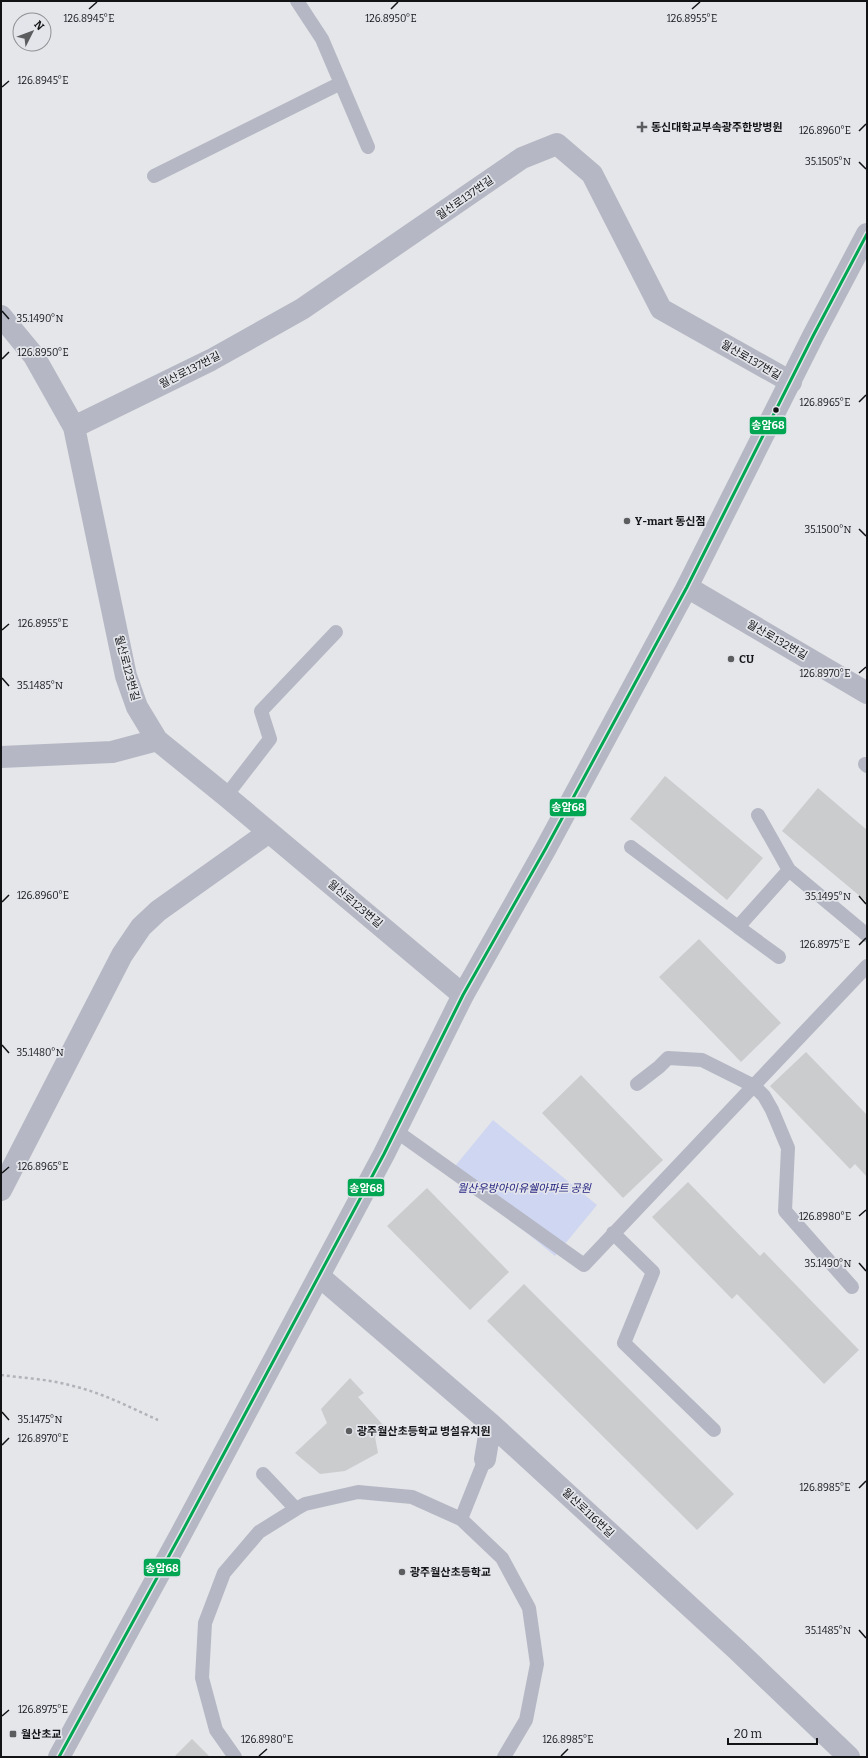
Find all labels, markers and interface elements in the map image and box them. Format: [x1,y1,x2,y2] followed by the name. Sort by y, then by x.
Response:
[12,12,52,52] north arrow
[64,13,115,25] text: 126.8945°E
[365,13,417,25] text: 126.8950°E
[667,13,717,25] text: 126.8955°E
[31,18,47,34] text: N
[18,75,69,87] text: 126.8945°E
[636,121,648,133] marker: 동신대학교부속광주한방병원
[651,121,783,134] place label: 동신대학교부속광주한방병원
[799,125,851,137] text: 126.8960°E
[805,156,851,168] text: 35.1505°N
[434,174,496,222] street label: 월산로137번길
[17,313,64,325] text: 35.1490°N
[719,338,783,382] street label: 월산로137번길
[17,347,69,359] text: 126.8950°E
[157,349,223,391] street label: 월산로137번길
[800,397,850,409] text: 126.8965°E
[771,405,781,415] unlabelled marker
[749,416,787,435] line badge: 송암68
[751,419,785,432] text: 송암68
[635,515,706,528] place label: Y-mart 동신점
[622,516,632,526] marker: Y-mart 동신점
[804,524,852,536] text: 35.1500°N
[18,618,68,630] text: 126.8955°E
[745,618,809,662] street label: 월산로132번길
[112,634,142,702] street label: 월산로123번길
[739,653,754,666] place label: CU
[726,654,736,664] marker: CU
[800,668,850,680] text: 126.8970°E
[17,680,63,692] text: 35.1485°N
[549,798,587,817] line badge: 송암68
[551,801,585,814] text: 송암68
[325,877,385,931] street label: 월산로123번길
[17,890,69,902] text: 126.8960°E
[805,891,851,903] text: 35.1495°N
[800,939,850,951] text: 126.8975°E
[16,1047,64,1059] text: 35.1480°N
[18,1161,68,1173] text: 126.8965°E
[347,1178,385,1197] line badge: 송암68
[349,1182,383,1195] text: 송암68
[457,1182,592,1195] park label: 월산우방아이유쉘아파트 공원
[799,1211,851,1223] text: 126.8980°E
[805,1258,852,1270] text: 35.1490°N
[18,1414,62,1426] text: 35.1475°N
[357,1425,491,1438] place label: 광주월산초등학교 병설유치원
[344,1426,354,1436] marker: 광주월산초등학교 병설유치원
[18,1433,68,1445] text: 126.8970°E
[799,1482,851,1494] text: 126.8985°E
[559,1486,617,1540] street label: 월산로116번길
[143,1558,181,1577] line badge: 송암68
[145,1562,179,1575] text: 송암68
[410,1566,491,1579] place label: 광주월산초등학교
[397,1567,407,1577] marker: 광주월산초등학교
[805,1625,851,1637] text: 35.1485°N
[18,1704,68,1716] text: 126.8975°E
[728,1720,817,1746] scale bar
[734,1727,763,1741] text: 20 m
[21,1728,61,1741] place label: 월산초교
[8,1729,18,1739] marker: 월산초교
[241,1734,293,1746] text: 126.8980°E
[542,1734,594,1746] text: 126.8985°E

